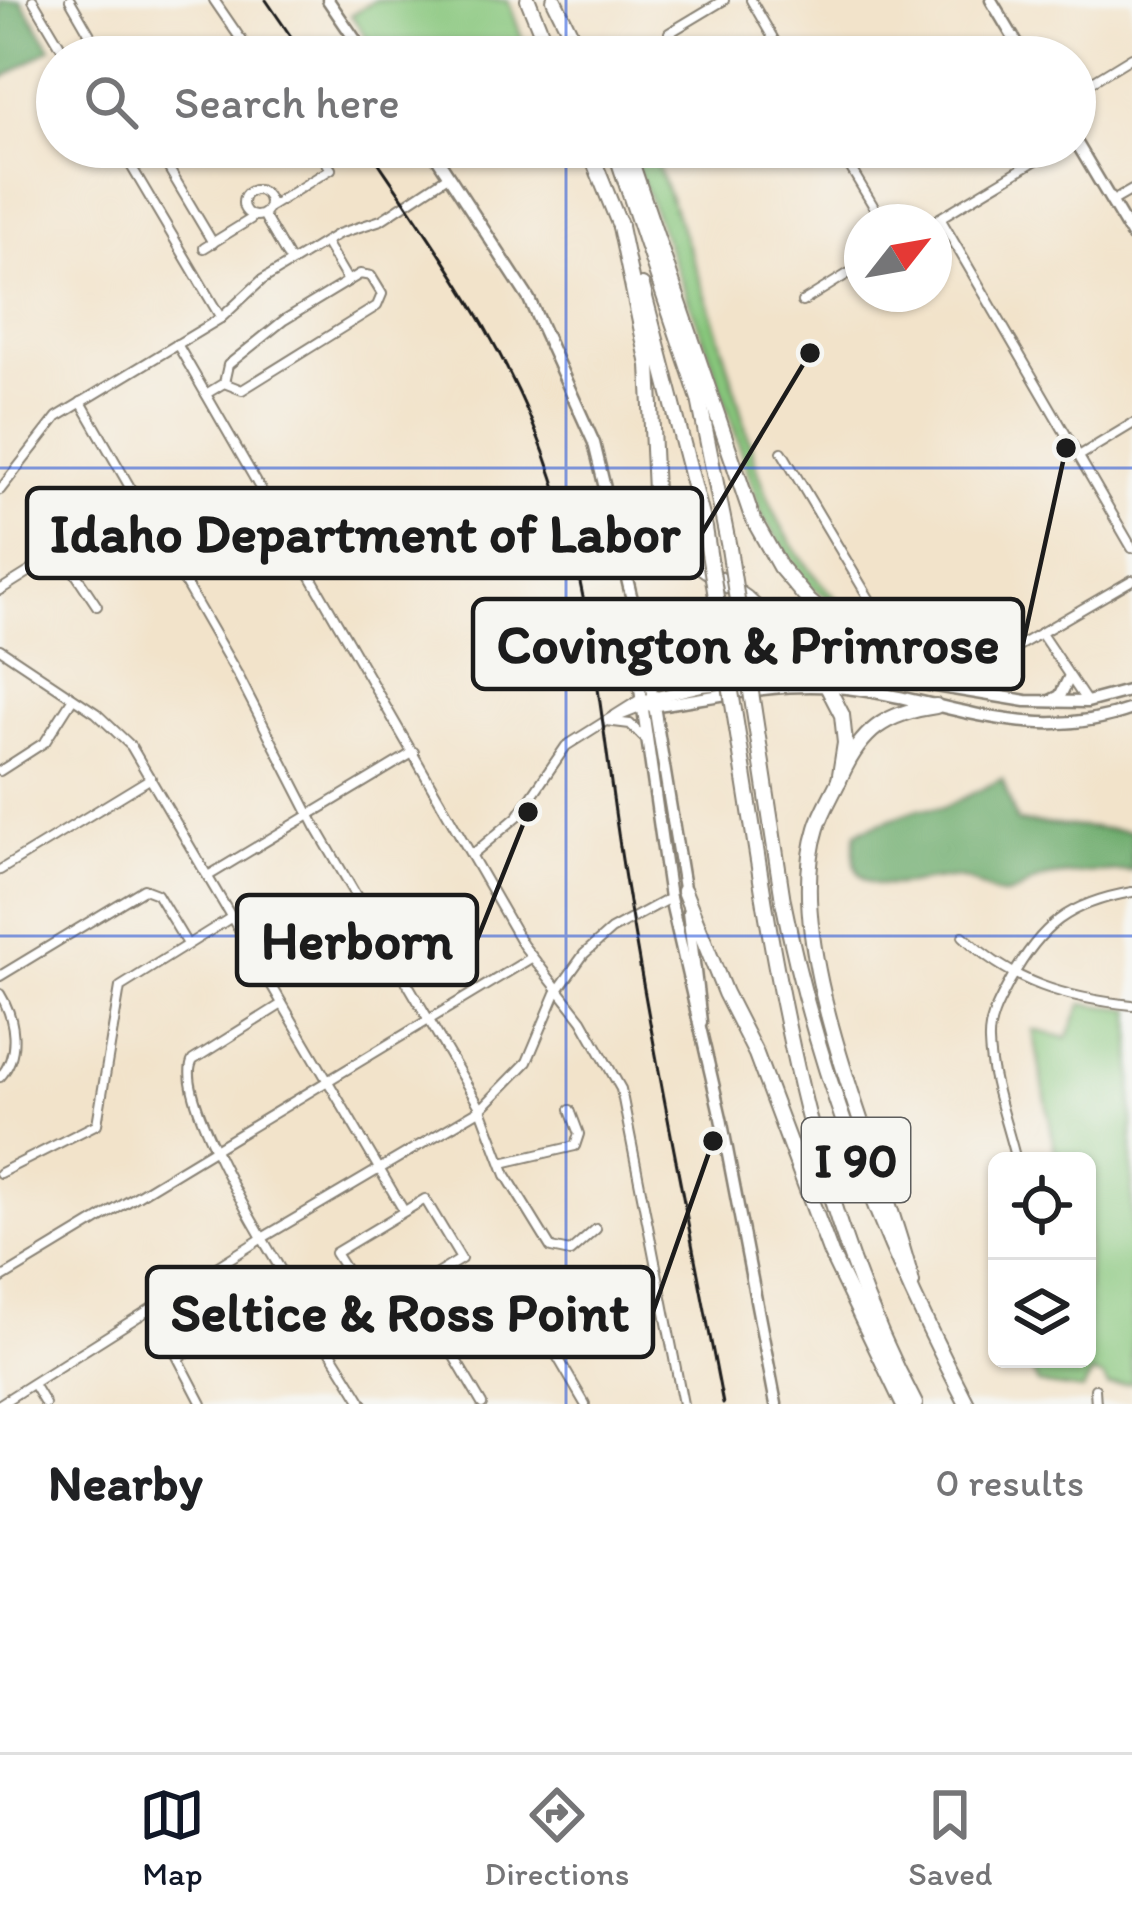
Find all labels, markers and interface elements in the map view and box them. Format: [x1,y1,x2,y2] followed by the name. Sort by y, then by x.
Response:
[36,36,1096,168] search box
[78,69,144,135] icon: search
[174,75,400,129] text: Search here
[844,204,952,312] north arrow
[27,488,702,578] callout: Idaho Department of Labor
[50,501,681,566] text: Idaho Department of Labor
[473,599,1023,689] callout: Covington & Primrose
[496,612,1000,677] text: Covington & Primrose
[237,895,477,985] callout: Herborn
[261,908,453,973] text: Herborn
[802,1118,910,1202] road number: I 90
[988,1152,1096,1368] map controls
[988,1152,1096,1260] button: locate
[988,1260,1096,1368] button: layers
[147,1267,653,1357] callout: Seltice & Ross Point
[171,1280,630,1345] text: Seltice & Ross Point
[48,1452,203,1513] text: Nearby
[935,1459,1084,1506] text: 0 results
[139,1782,205,1893] tab: Map
[484,1782,629,1893] tab: Directions
[908,1782,993,1893] tab: Saved

